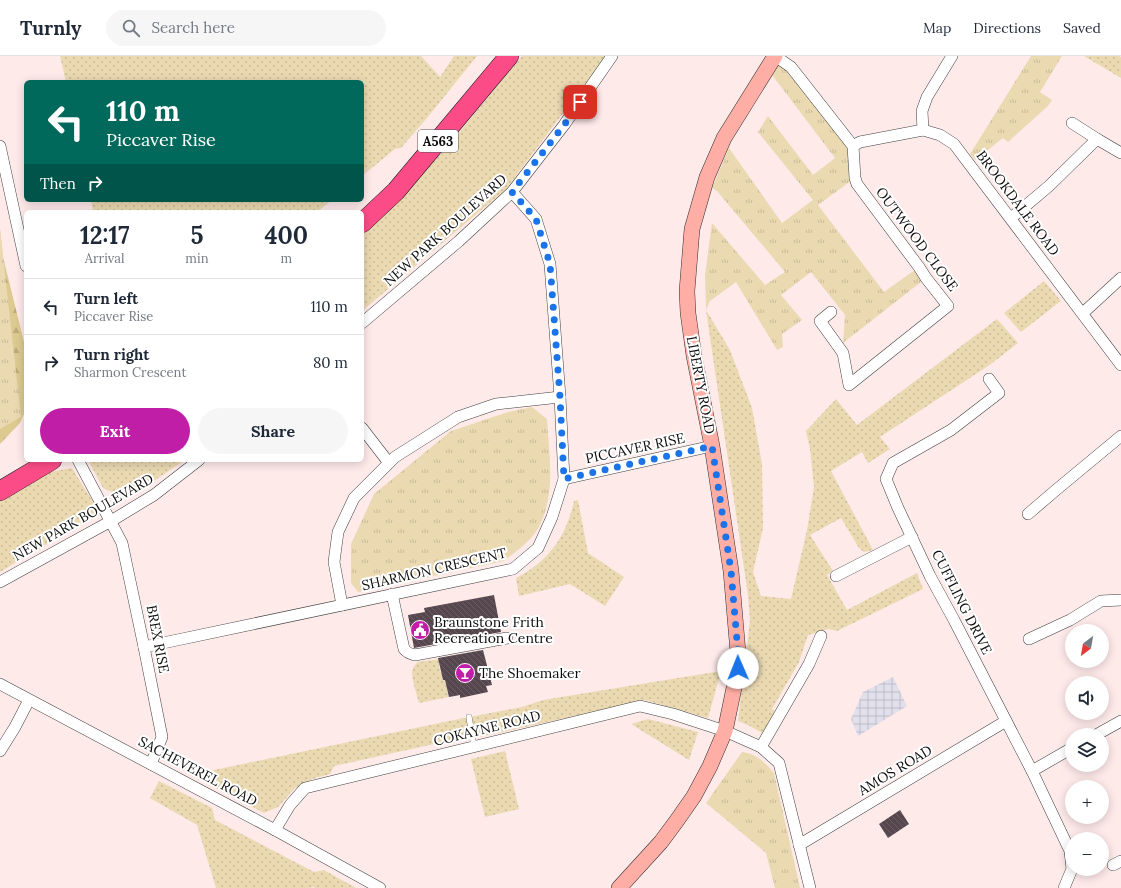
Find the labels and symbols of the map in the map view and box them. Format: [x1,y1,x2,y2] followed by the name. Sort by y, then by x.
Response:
[563,85,597,119] pin
[418,130,458,152] road number: A563
[972,147,1064,259] street label: BROOKDALE ROAD
[380,170,510,290] street label: NEW PARK BOULEVARD
[872,183,962,295] street label: OUTWOOD CLOSE
[683,334,719,436] street label: LIBERTY ROAD
[584,429,687,467] street label: PICCAVER RISE
[9,469,157,565] street label: NEW PARK BOULEVARD
[360,544,508,594] street label: SHARMON CRESCENT
[928,547,996,658] street label: CUFFLING DRIVE
[143,603,173,675] street label: BREX RISE
[434,613,553,647] place label: Braunstone Frith Recreation Centre
[409,619,431,641] public building icon: Braunstone Frith Recreation Centre
[1065,624,1109,668] north arrow
[717,647,759,689] position arrow
[454,662,476,684] bar icon: The Shoemaker
[479,664,581,682] place label: The Shoemaker
[432,706,542,750] street label: COKAYNE ROAD
[135,732,261,810] street label: SACHEVEREL ROAD
[854,741,935,800] street label: AMOS ROAD

